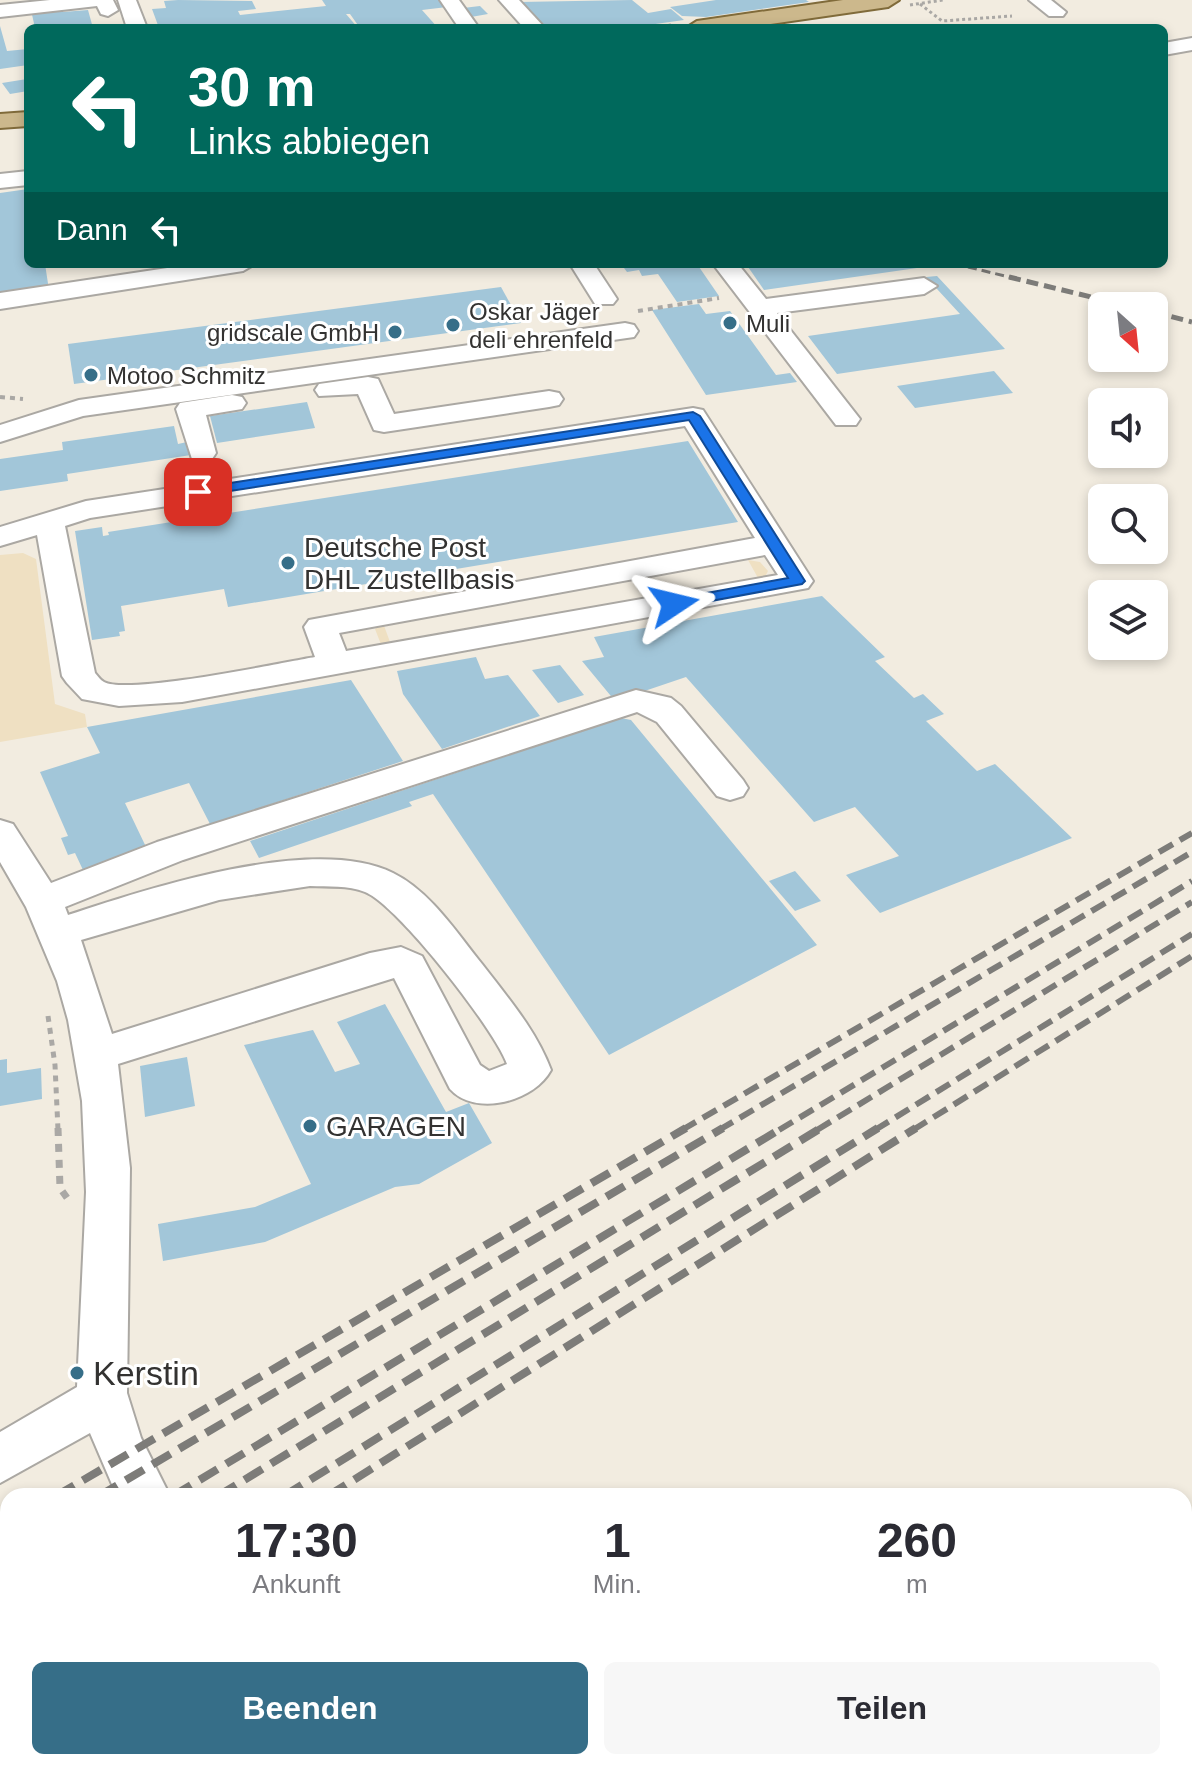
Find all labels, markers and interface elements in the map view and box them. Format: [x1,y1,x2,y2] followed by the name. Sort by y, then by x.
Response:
[188,55,316,118] text: 30 m
[56,56,160,160] icon: left
[188,121,430,162] text: Links abbiegen
[144,208,188,252] icon: left
[56,213,128,246] text: Dann
[1088,292,1168,372] north arrow
[1088,292,1168,660] map controls
[469,298,613,353] place label: Oskar Jäger deli ehrenfeld
[746,310,790,337] place label: Muli
[721,314,739,332] marker: Muli
[444,316,462,334] marker: Oskar Jäger deli ehrenfeld
[207,319,379,346] place label: gridscale GmbH
[386,323,404,341] marker: gridscale GmbH
[107,362,266,389] place label: Motoo Schmitz
[82,366,100,384] marker: Motoo Schmitz
[1088,388,1168,468] button: sound
[164,458,232,526] pin
[176,470,220,514] icon: arrive
[1088,484,1168,564] button: search
[304,532,515,595] place label: Deutsche Post DHL Zustellbasis
[279,554,297,572] marker: Deutsche Post DHL Zustellbasis
[632,562,716,646] position arrow
[1088,580,1168,660] button: layers
[326,1111,466,1142] place label: GARAGEN
[301,1117,319,1135] marker: GARAGEN
[93,1354,199,1392] place label: Kerstin
[68,1364,86,1382] marker: Kerstin
[235,1514,358,1567] text: 17:30
[604,1514,631,1567] text: 1
[877,1514,957,1567] text: 260
[252,1569,340,1599] text: Ankunft
[593,1569,642,1599] text: Min.
[906,1569,928,1599] text: m
[32,1662,588,1754] button: Beenden
[604,1662,1160,1754] button: Teilen

